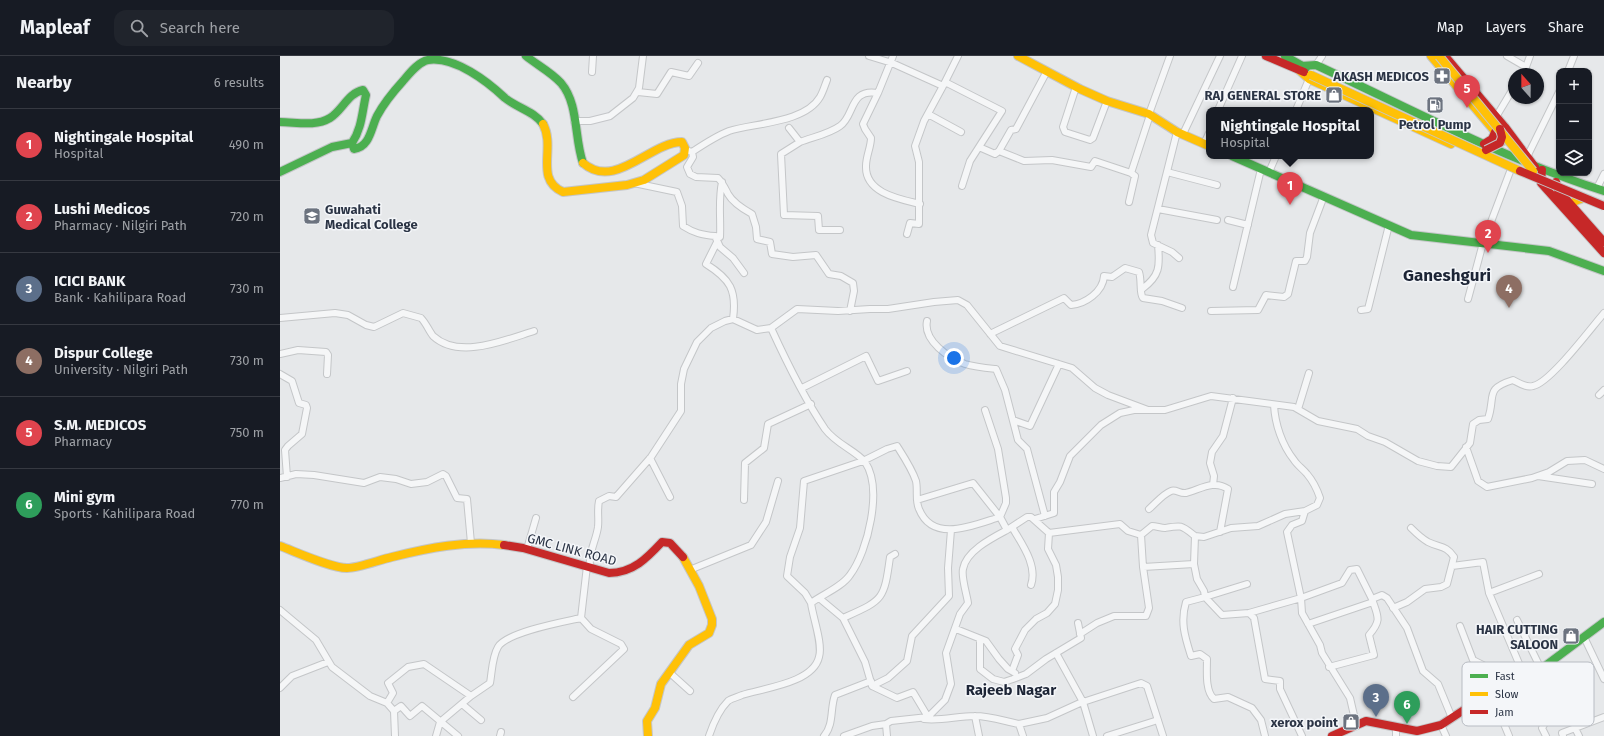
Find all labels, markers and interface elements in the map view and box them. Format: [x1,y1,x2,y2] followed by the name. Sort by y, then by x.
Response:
[114,10,394,46] search box
[20,16,90,39] text: Mapleaf
[128,17,150,39] icon: search
[160,19,240,37] text: Search here
[1437,19,1463,36] text: Map
[1485,19,1526,36] text: Layers
[1548,19,1584,36] text: Share
[1432,66,1452,86] pharmacy icon: AKASH MEDICOS
[1508,68,1544,104] north arrow
[1556,68,1592,176] map controls
[1556,68,1592,104] button: +
[1332,69,1430,84] place label: AKASH MEDICOS
[16,72,71,93] text: Nearby
[214,75,264,90] text: 6 results
[1454,75,1480,108] pin: 5
[1324,85,1344,105] shop icon: RAJ GENERAL STORE
[1204,88,1321,103] place label: RAJ GENERAL STORE
[1425,95,1445,115] fuel station icon: Petrol Pump
[1556,104,1592,140] button: −
[1206,107,1374,159] popup
[1220,117,1360,135] text: Nightingale Hospital
[1399,117,1472,132] place label: Petrol Pump
[54,128,193,146] text: Nightingale Hospital
[1220,135,1270,150] text: Hospital
[26,137,32,152] text: 1
[229,137,264,152] text: 490 m
[1556,140,1592,176] button: layers
[54,146,103,161] text: Hospital
[1277,172,1303,205] pin: 1
[54,200,150,218] text: Lushi Medicos
[325,202,418,232] place label: Guwahati Medical College
[302,206,322,226] school or university icon: Guwahati Medical College
[26,209,32,224] text: 2
[230,209,264,224] text: 720 m
[54,218,187,233] text: Pharmacy · Nilgiri Path
[1475,220,1501,253] pin: 2
[1403,265,1491,286] district label: Ganeshguri
[54,272,125,290] text: ICICI BANK
[1496,275,1522,308] pin: 4
[26,281,32,296] text: 3
[230,281,264,296] text: 730 m
[54,290,186,305] text: Bank · Kahilipara Road
[54,344,153,362] text: Dispur College
[944,348,964,368] your location
[25,353,33,368] text: 4
[230,353,264,368] text: 730 m
[54,362,188,377] text: University · Nilgiri Path
[54,416,146,434] text: S.M. MEDICOS
[26,425,32,440] text: 5
[230,425,264,440] text: 750 m
[54,434,112,449] text: Pharmacy
[54,488,115,506] text: Mini gym
[25,497,33,512] text: 6
[231,497,264,512] text: 770 m
[54,506,195,521] text: Sports · Kahilipara Road
[526,530,618,569] street label: GMC LINK ROAD
[1476,622,1558,652] place label: HAIR CUTTING SALOON
[1561,626,1581,646] shop icon: HAIR CUTTING SALOON
[1462,662,1594,726] legend
[1495,670,1515,683] text: Fast
[966,681,1057,699] district label: Rajeeb Nagar
[1363,684,1389,717] pin: 3
[1495,688,1519,701] text: Slow
[1394,691,1420,724] pin: 6
[1495,706,1514,719] text: Jam
[1341,712,1361,732] shop icon: xerox point
[1270,715,1339,730] place label: xerox point

